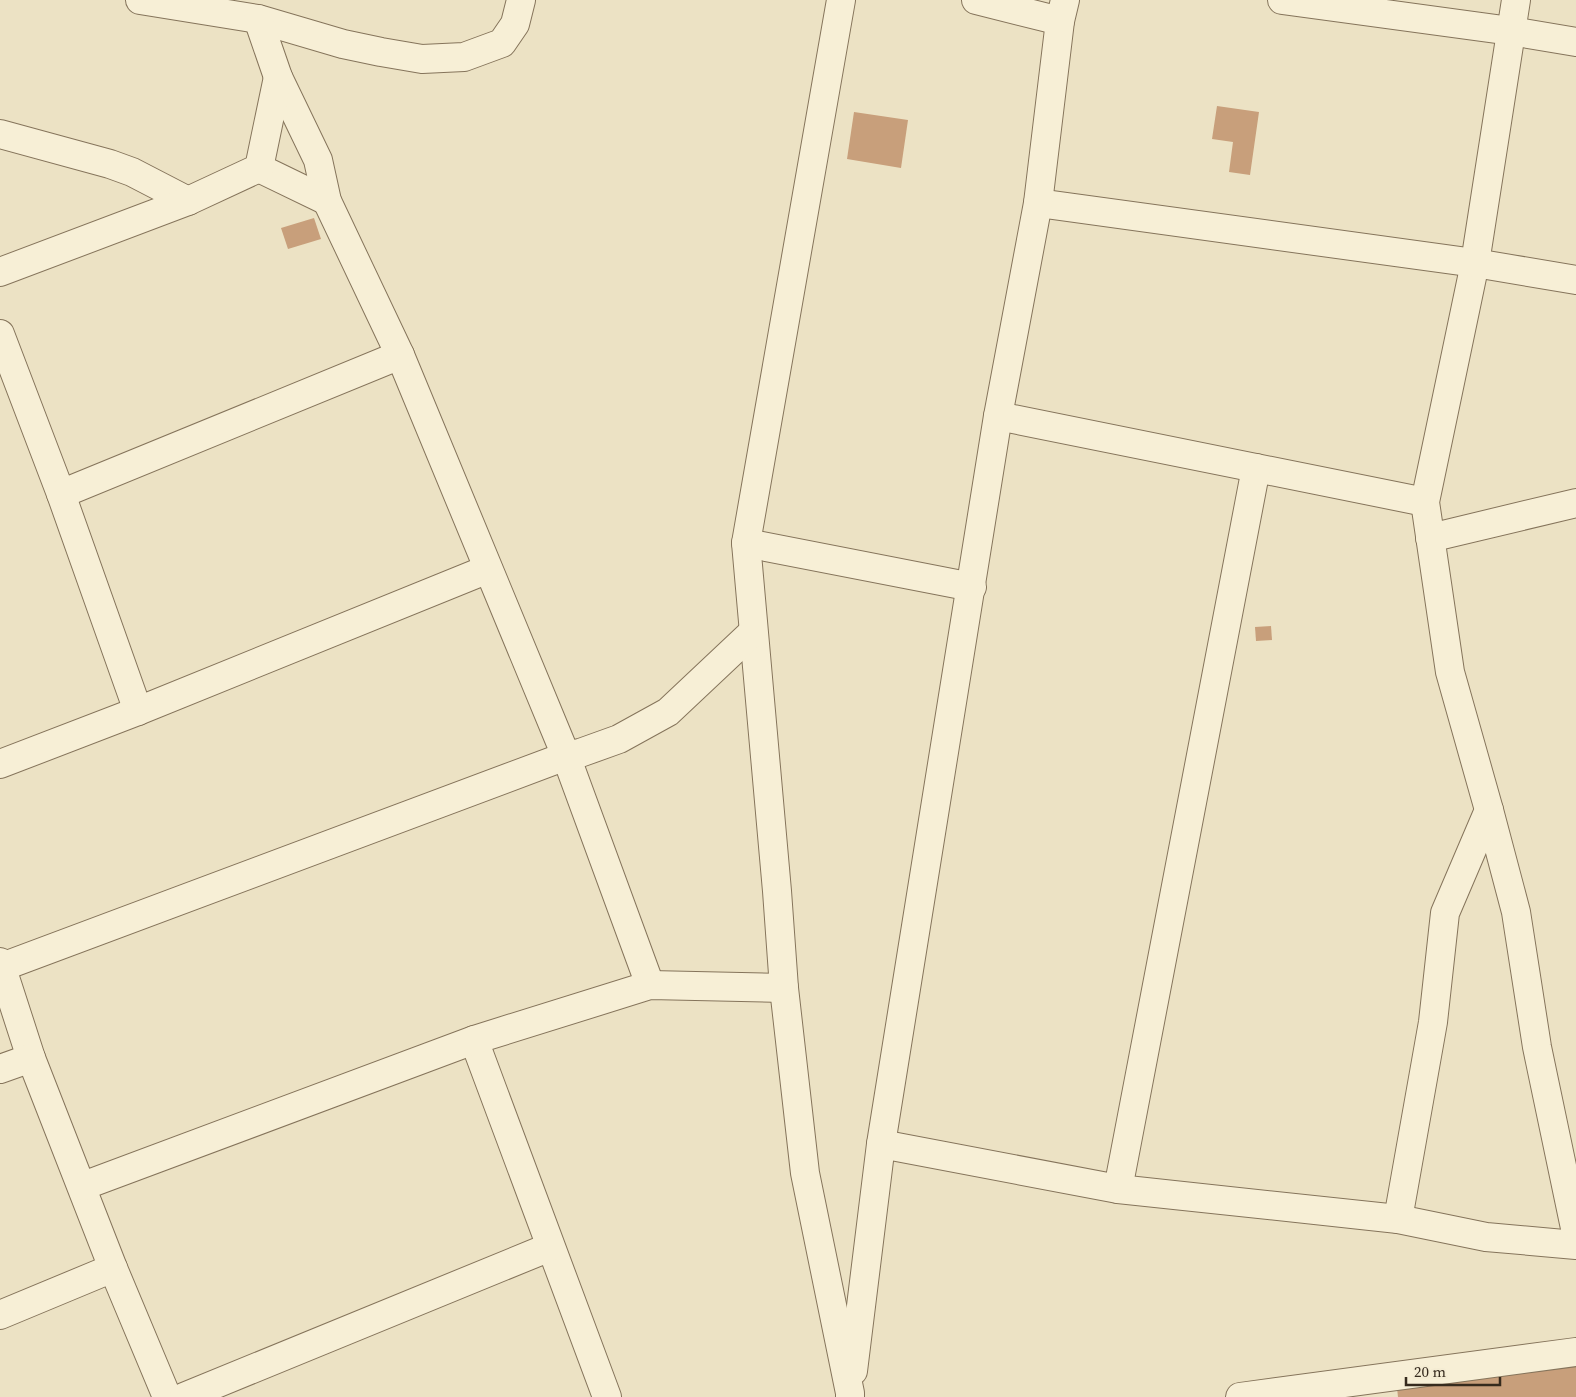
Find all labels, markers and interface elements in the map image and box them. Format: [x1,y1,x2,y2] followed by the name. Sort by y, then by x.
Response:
[1406,1354,1500,1386] scale bar
[1414,1361,1446,1382] text: 20 m

